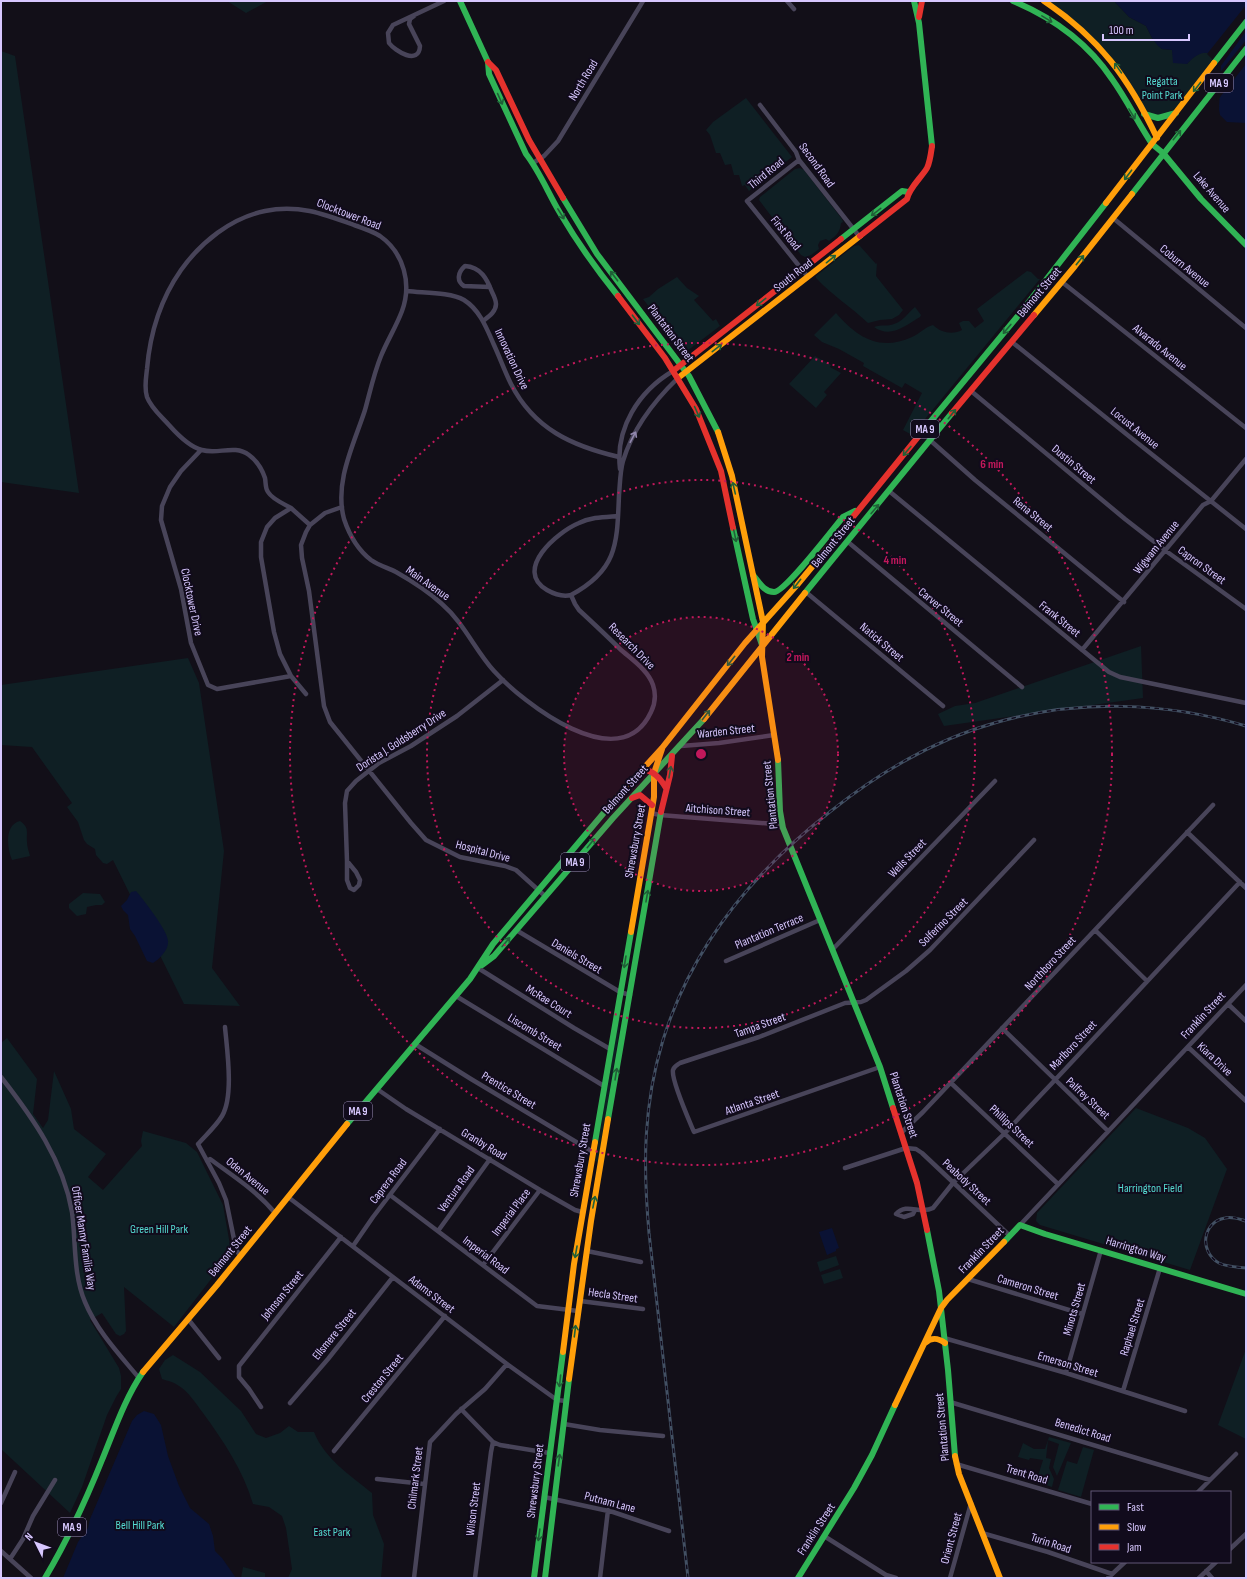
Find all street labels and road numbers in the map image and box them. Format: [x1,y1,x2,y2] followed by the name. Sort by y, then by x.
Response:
[565,57,602,104] street label: North Road
[1205,74,1233,92] road number: MA 9
[795,140,838,191] street label: Second Road
[745,154,787,193] street label: Third Road
[1190,169,1234,216] street label: Lake Avenue
[314,195,383,234] street label: Clocktower Road
[767,213,804,254] street label: First Road
[1156,242,1213,291] street label: Coburn Avenue
[771,255,816,295] street label: South Road
[1014,264,1065,321] street label: Belmont Street
[644,301,697,365] street label: Plantation Street
[1129,320,1190,374] street label: Alvarado Avenue
[491,326,532,392] street label: Innovation Drive
[1107,404,1162,453] street label: Locust Avenue
[911,420,939,438] road number: MA 9
[1048,441,1099,488] street label: Dustin Street
[1010,494,1056,535] street label: Rena Street
[808,514,859,571] street label: Belmont Street
[1130,517,1183,577] street label: Wigwam Avenue
[1175,543,1229,588] street label: Capron Street
[403,563,453,604] street label: Main Avenue
[177,567,206,637] street label: Clocktower Drive
[915,585,967,630] street label: Carver Street
[1036,598,1084,641] street label: Frank Street
[605,620,658,673] street label: Research Drive
[856,620,907,665] street label: Natick Street
[353,706,449,775] street label: Dorista J. Goldsberry Drive
[697,721,756,742] street label: Warden Street
[759,760,782,830] street label: Plantation Street
[599,761,652,817] street label: Belmont Street
[684,801,751,820] street label: Aitchison Street
[622,803,649,879] street label: Shrewsbury Street
[885,835,930,881] street label: Wells Street
[454,837,512,866] street label: Hospital Drive
[561,853,589,871] road number: MA 9
[916,894,971,950] street label: Solferino Street
[733,910,806,953] street label: Plantation Terrace
[1021,933,1080,994] street label: Northboro Street
[549,935,605,978] street label: Daniels Street
[523,981,575,1022] street label: McRae Court
[1178,988,1229,1042] street label: Franklin Street
[733,1009,788,1042] street label: Tampa Street
[505,1010,565,1055] street label: Liscomb Street
[1046,1017,1101,1073] street label: Marlboro Street
[1194,1039,1236,1080] street label: Kiara Drive
[479,1068,539,1113] street label: Prentice Street
[886,1070,921,1140] street label: Plantation Street
[1062,1074,1113,1123] street label: Palfrey Street
[722,1086,782,1119] street label: Atlanta Street
[344,1102,372,1120] road number: MA 9
[986,1102,1037,1151] street label: Phillips Street
[567,1122,594,1198] street label: Shrewsbury Street
[458,1125,509,1164] street label: Granby Road
[223,1154,273,1199] street label: Oden Avenue
[366,1156,410,1207] street label: Caprera Road
[939,1156,994,1209] street label: Peabody Street
[435,1163,478,1215] street label: Ventura Road
[68,1185,99,1292] street label: Officer Manny Familia Way
[489,1185,534,1239] street label: Imperial Place
[205,1223,256,1280] street label: Belmont Street
[955,1224,1008,1277] street label: Franklin Street
[459,1233,512,1278] street label: Imperial Road
[1104,1233,1168,1266] street label: Harrington Way
[257,1267,307,1324] street label: Johnson Street
[995,1271,1061,1304] street label: Cameron Street
[405,1272,458,1317] street label: Adams Street
[1060,1281,1089,1337] street label: Minots Street
[587,1285,639,1306] street label: Hecla Street
[1117,1296,1148,1358] street label: Raphael Street
[309,1305,360,1363] street label: Ellsmere Street
[1036,1348,1100,1381] street label: Emerson Street
[358,1350,407,1406] street label: Creston Street
[932,1392,953,1462] street label: Plantation Street
[1053,1415,1113,1446] street label: Benedict Road
[523,1443,548,1519] street label: Shrewsbury Street
[404,1446,427,1510] street label: Chilmark Street
[1004,1461,1050,1488] street label: Trent Road
[463,1481,484,1537] street label: Wilson Street
[583,1488,637,1517] street label: Putnam Lane
[794,1500,839,1558] street label: Franklin Street
[937,1510,966,1565] street label: Orient Street
[58,1518,86,1536] road number: MA 9
[1029,1530,1073,1557] street label: Turin Road

